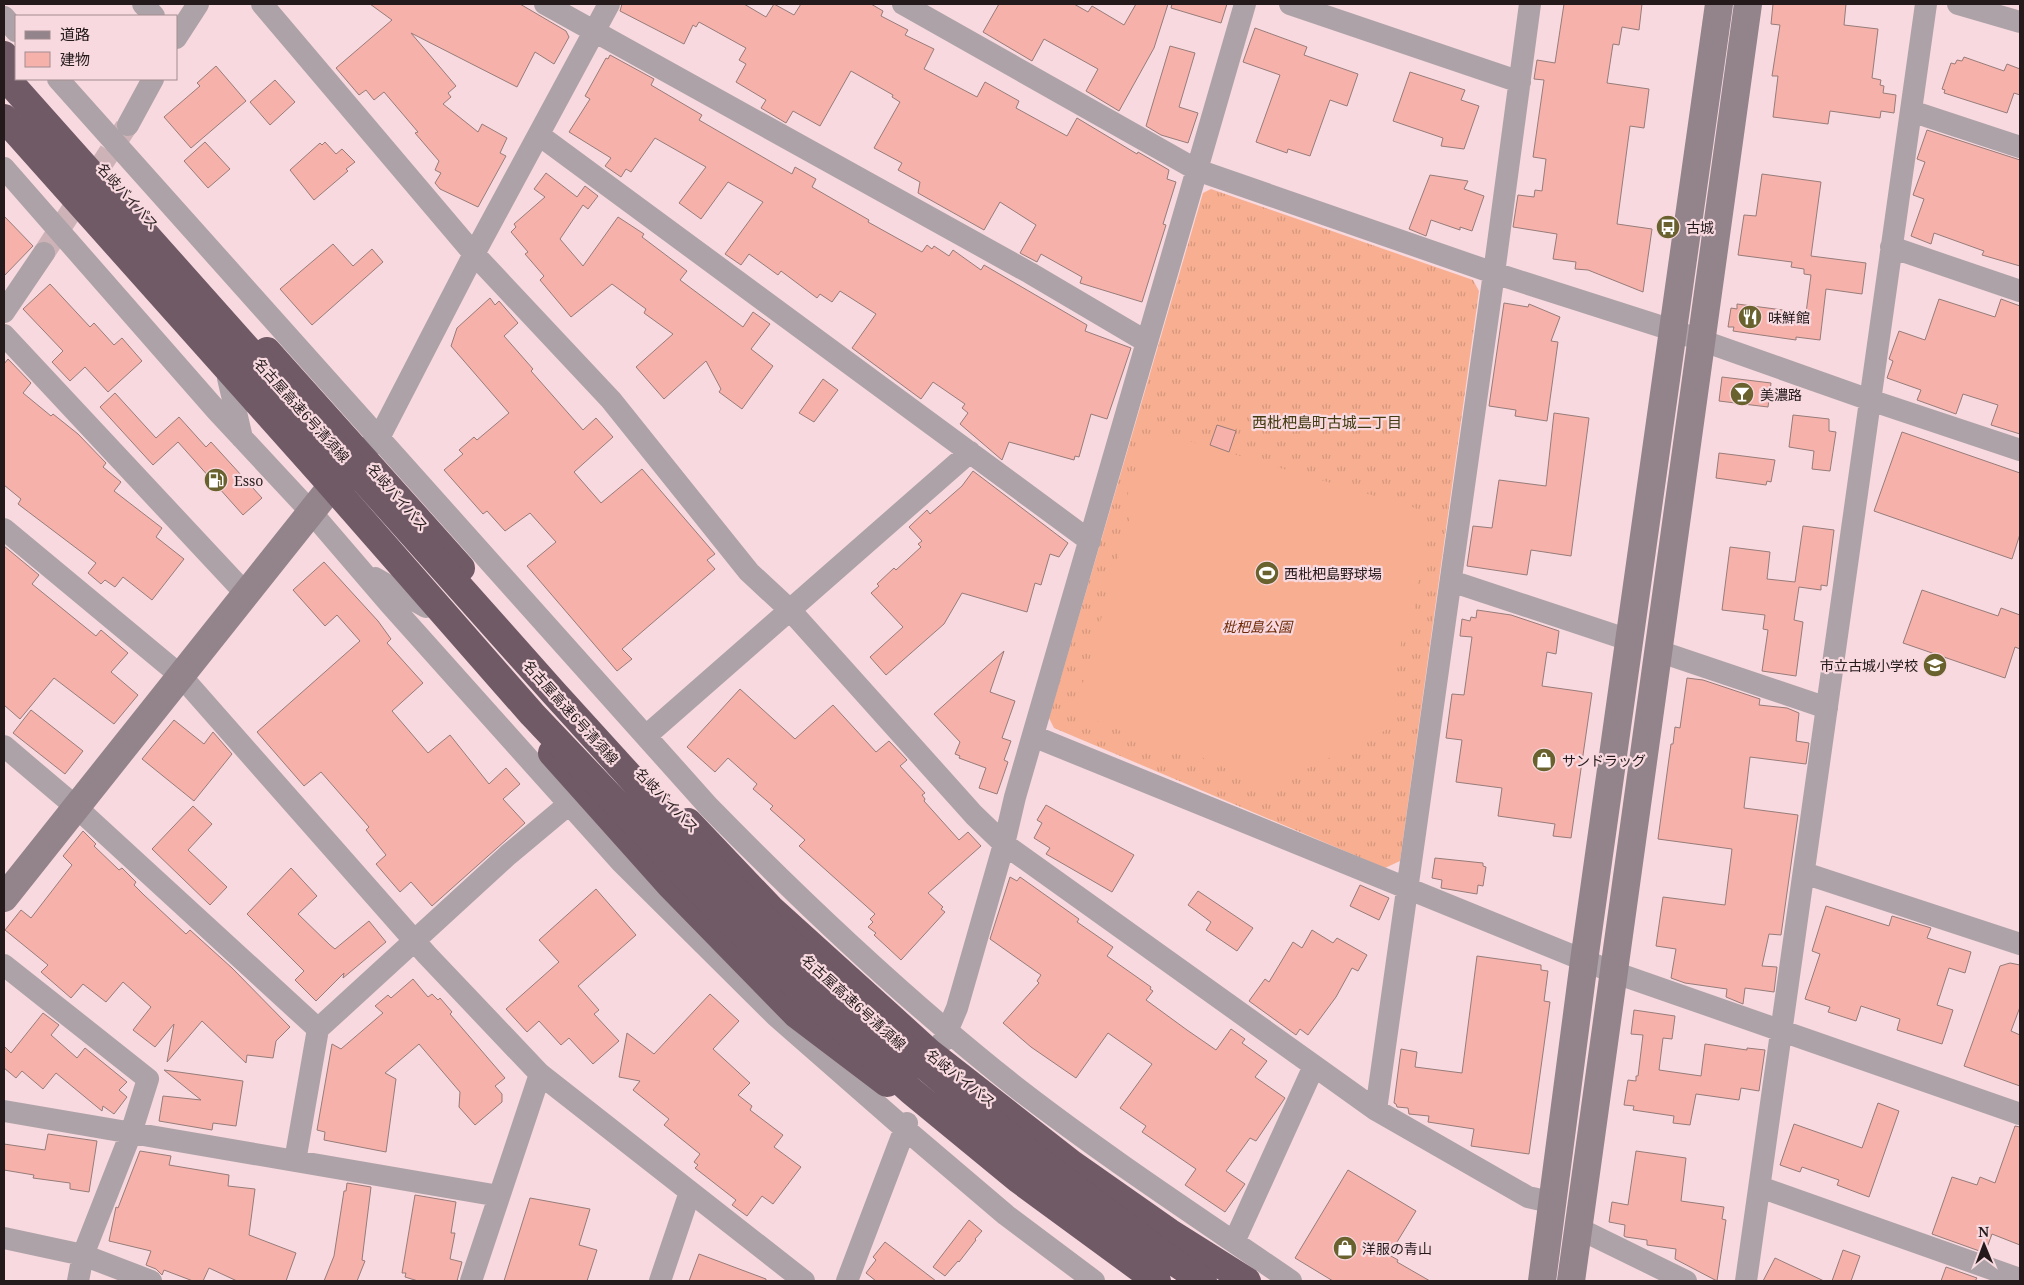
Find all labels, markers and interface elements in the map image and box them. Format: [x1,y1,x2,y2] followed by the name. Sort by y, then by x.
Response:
[15,15,178,80] legend
[60,24,90,44] text: 道路
[60,49,90,69] text: 建物
[93,159,163,233] street label: 名岐バイパス
[1655,214,1681,240] bus stop icon: 古城
[1686,218,1714,237] place label: 古城
[1737,304,1763,330] restaurant icon: 味鮮館
[1768,308,1810,327] place label: 味鮮館
[250,354,354,466] street label: 名古屋高速6号清須線
[1729,381,1755,407] bar icon: 美濃路
[1760,385,1802,404] place label: 美濃路
[1252,412,1402,432] district label: 西枇杷島町古城二丁目
[363,459,433,535] street label: 名岐バイパス
[203,467,229,493] fuel station icon: Esso
[234,471,263,490] place label: Esso
[1254,560,1280,586] sports icon: 西枇杷島野球場
[1284,564,1382,583] place label: 西枇杷島野球場
[1222,617,1294,636] park label: 枇杷島公園
[1922,652,1948,678] school or university icon: 市立古城小学校
[519,656,623,768] street label: 名古屋高速6号清須線
[1820,656,1918,675] place label: 市立古城小学校
[1531,747,1557,773] shop icon: サンドラッグ
[1562,751,1646,770] place label: サンドラッグ
[631,763,703,837] street label: 名岐バイパス
[798,950,910,1054] street label: 名古屋高速6号清須線
[922,1045,1000,1111] street label: 名岐バイパス
[1959,1220,2009,1270] north arrow
[1978,1222,1989,1241] text: N
[1332,1235,1358,1261] shop icon: 洋服の青山
[1362,1239,1432,1258] place label: 洋服の青山

